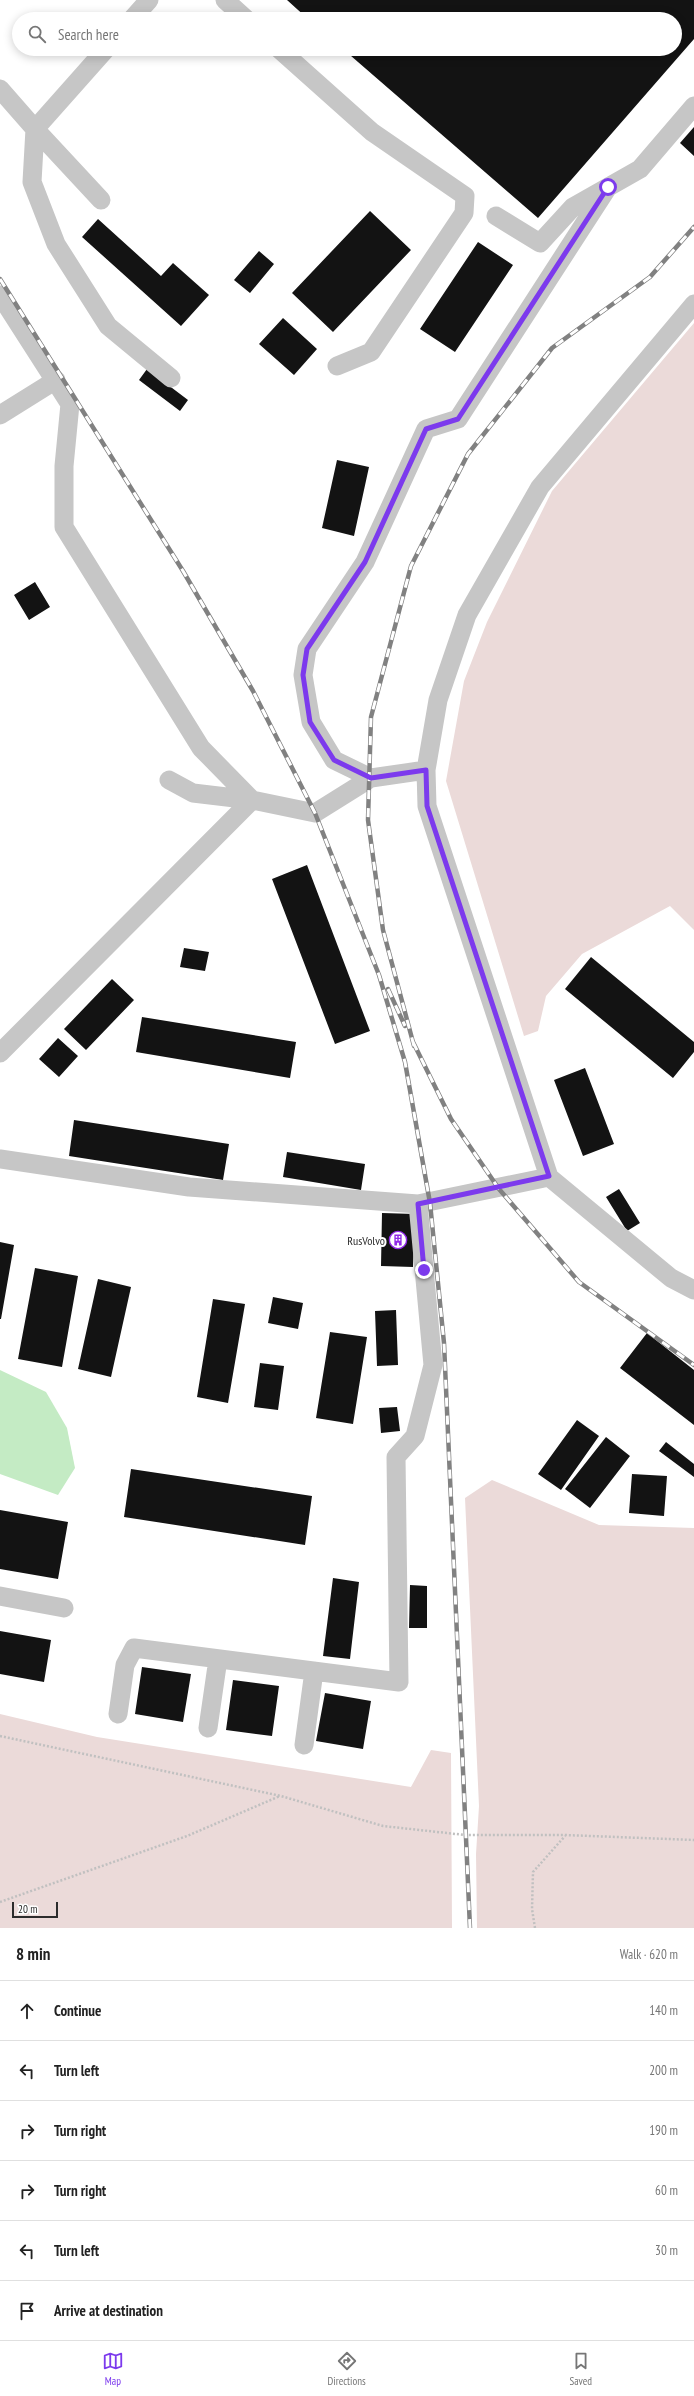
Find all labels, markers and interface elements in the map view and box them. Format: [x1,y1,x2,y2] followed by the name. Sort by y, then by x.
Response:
[12,12,682,56] search box
[26,23,48,45] icon: search
[58,25,119,44] text: Search here
[599,178,617,196] route start
[388,1230,408,1250] building icon: RusVolvo
[347,1233,385,1248] place label: RusVolvo
[415,1261,433,1279] route end
[12,1900,58,1919] scale bar
[18,1902,37,1916] text: 20 m
[16,1943,50,1965] text: 8 min
[620,1946,678,1963] text: Walk · 620 m
[16,2000,38,2022] icon: ahead
[54,2001,101,2020] text: Continue
[649,2002,678,2019] text: 140 m
[16,2060,38,2082] icon: left
[54,2061,99,2080] text: Turn left
[649,2062,678,2079] text: 200 m
[16,2120,38,2142] icon: right
[54,2121,106,2140] text: Turn right
[649,2122,678,2139] text: 190 m
[16,2180,38,2202] icon: right
[54,2181,106,2200] text: Turn right
[655,2182,678,2199] text: 60 m
[16,2240,38,2262] icon: left
[54,2241,99,2260] text: Turn left
[655,2242,678,2259] text: 30 m
[16,2300,38,2322] icon: arrive
[54,2301,163,2320] text: Arrive at destination
[102,2350,124,2388] tab: Map
[328,2350,366,2388] tab: Directions
[569,2350,592,2388] tab: Saved

